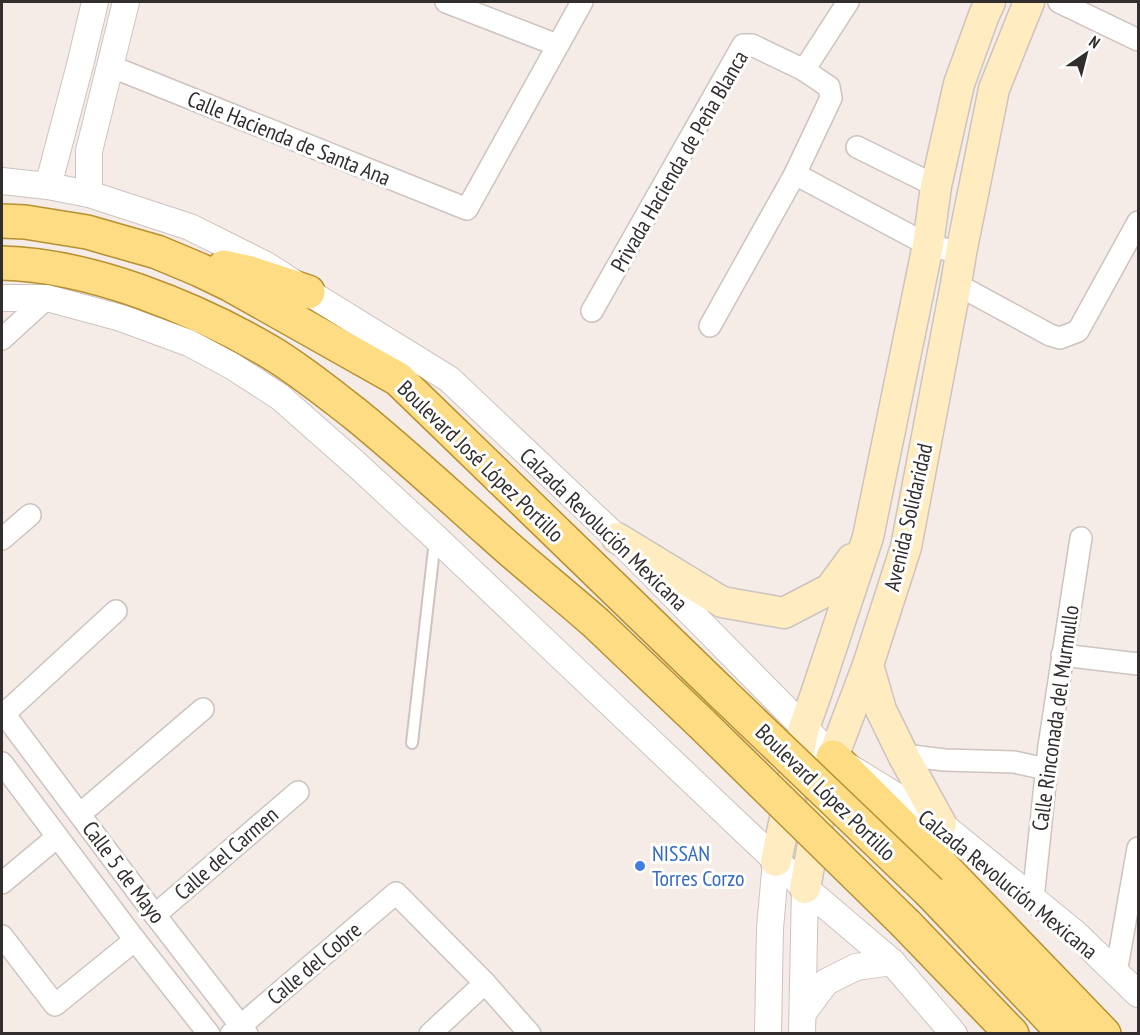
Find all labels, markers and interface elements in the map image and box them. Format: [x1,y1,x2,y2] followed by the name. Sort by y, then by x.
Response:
[1056,24,1116,84] north arrow
[1085,31,1104,52] text: N
[604,45,754,277] street label: Privada Hacienda de Peña Blanca
[183,84,395,192] street label: Calle Hacienda de Santa Ana
[392,374,570,548] street label: Boulevard José López Portillo
[877,440,939,594] street label: Avenida Solidaridad
[514,442,694,616] street label: Calzada Revolución Mexicana
[1025,603,1085,833] street label: Calle Rinconada del Murmullo
[750,718,902,866] street label: Boulevard López Portillo
[168,800,284,906] street label: Calle del Carmen
[913,803,1103,965] street label: Calzada Revolución Mexicana
[76,815,172,929] street label: Calle 5 de Mayo
[652,839,744,892] place label: NISSAN Torres Corzo
[633,859,647,873] marker: NISSAN Torres Corzo
[261,915,367,1011] street label: Calle del Cobre

